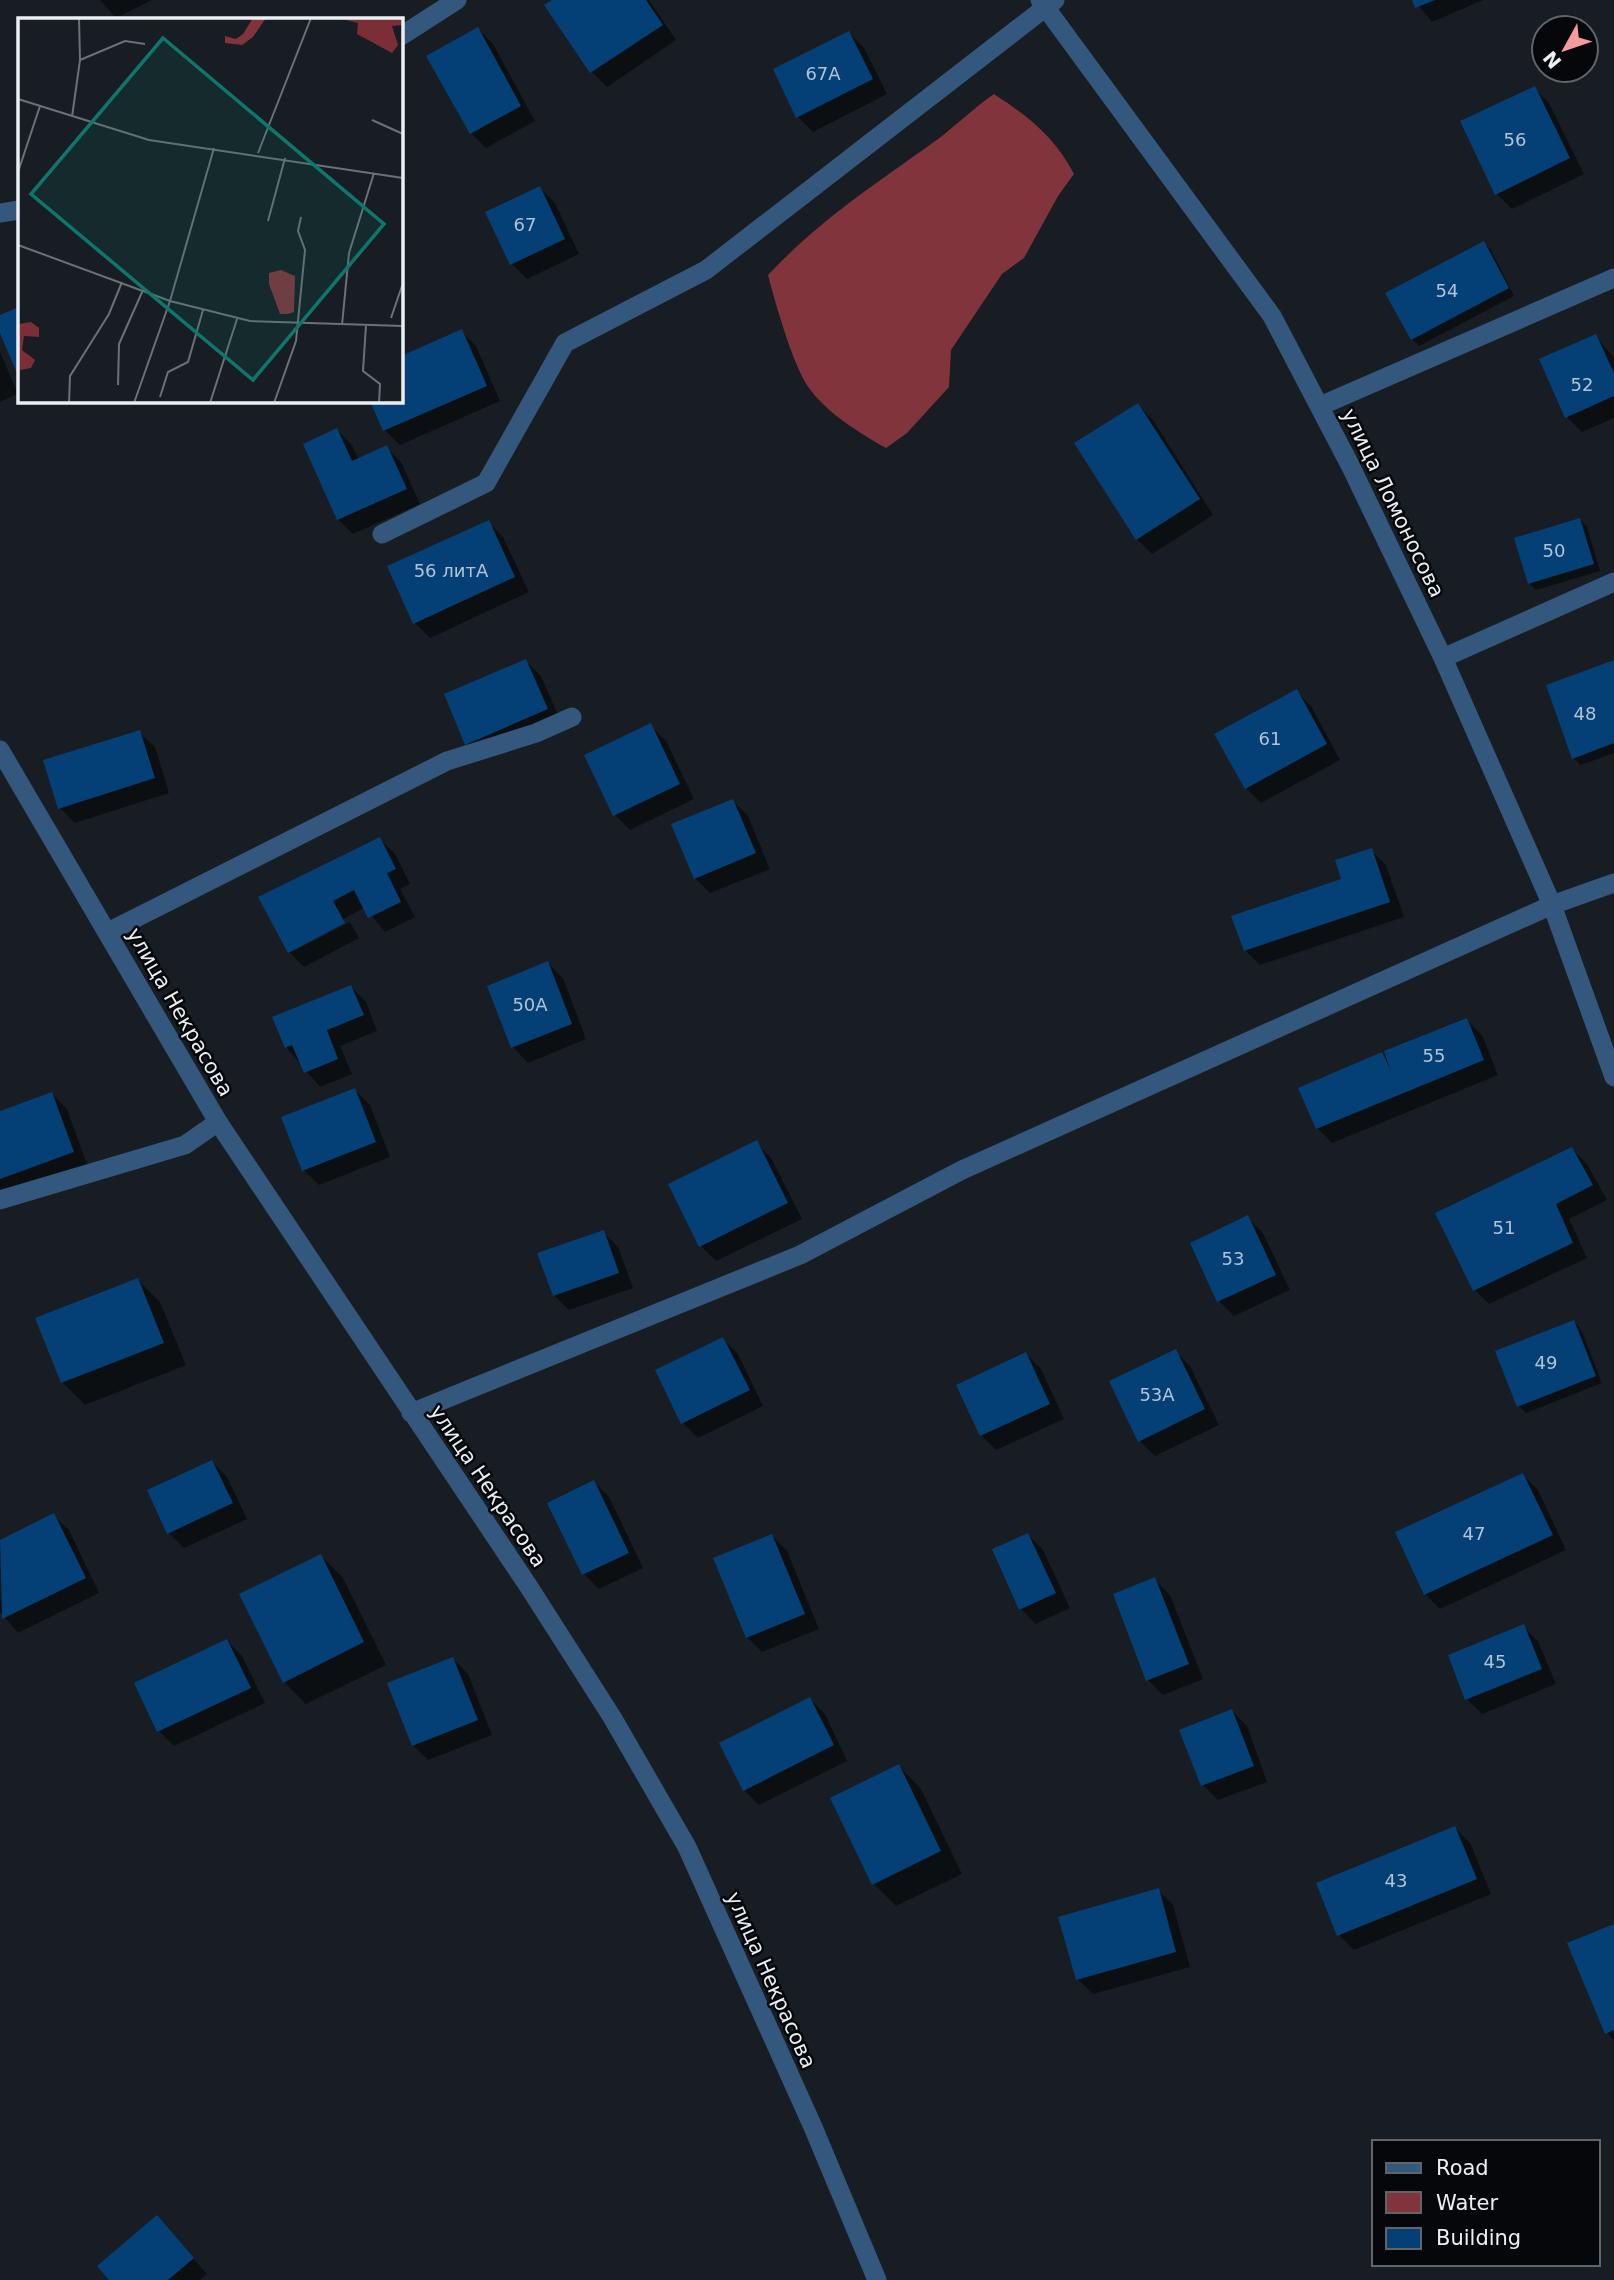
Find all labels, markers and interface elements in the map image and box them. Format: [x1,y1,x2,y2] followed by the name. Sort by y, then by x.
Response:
[1530,14,1600,84] north arrow
[18,18,402,402] inset map
[1538,47,1566,73] text: N
[805,63,841,84] house number: 67А
[1504,129,1526,150] house number: 56
[514,214,536,235] house number: 67
[1436,280,1458,301] house number: 54
[1571,374,1593,395] house number: 52
[1337,405,1449,601] street label: улица Ломоносова
[1543,540,1565,561] house number: 50
[414,560,489,581] house number: 56 литА
[1574,703,1596,724] house number: 48
[1259,728,1281,749] house number: 61
[122,923,238,1101] street label: улица Некрасова
[512,994,548,1015] house number: 50А
[1423,1045,1445,1066] house number: 55
[1493,1217,1515,1238] house number: 51
[1222,1248,1244,1269] house number: 53
[1535,1352,1557,1373] house number: 49
[1139,1384,1175,1405] house number: 53А
[425,1400,551,1572] street label: улица Некрасова
[1463,1523,1485,1544] house number: 47
[1484,1651,1506,1672] house number: 45
[1385,1870,1407,1891] house number: 43
[721,1888,821,2072] street label: улица Некрасова
[1372,2140,1600,2266] legend
[1436,2156,1489,2180] text: Road
[1436,2191,1498,2215] text: Water
[1436,2226,1521,2250] text: Building

